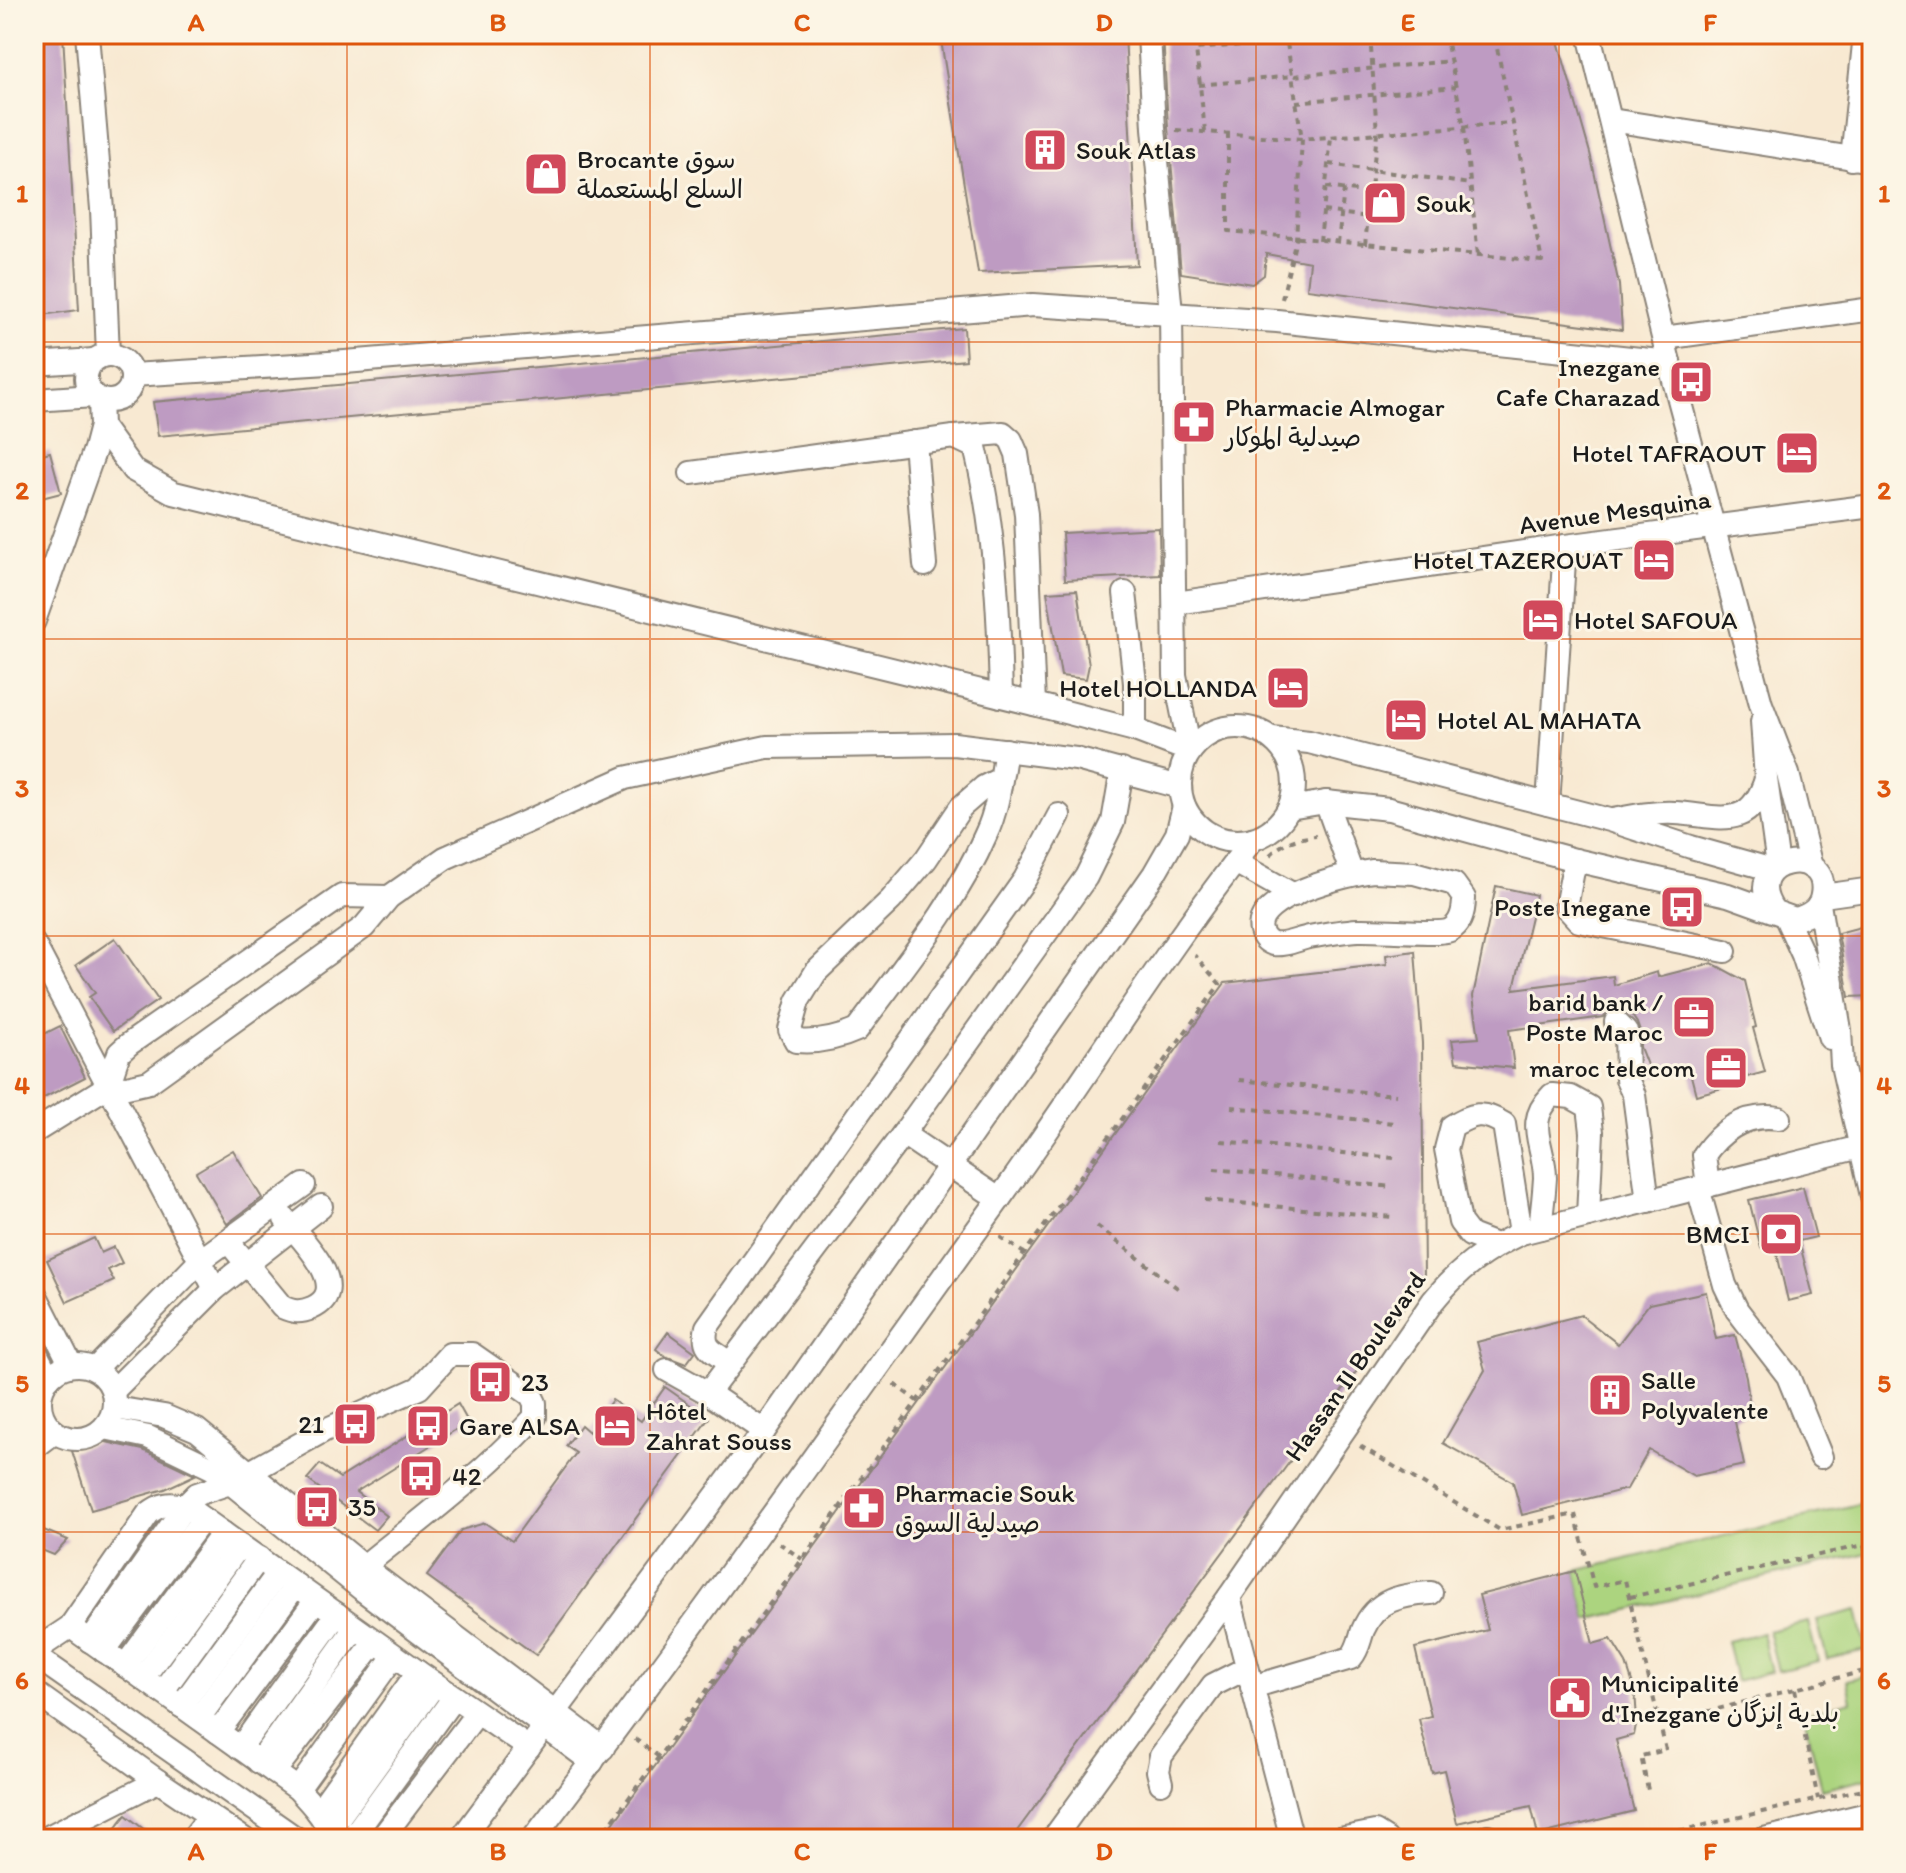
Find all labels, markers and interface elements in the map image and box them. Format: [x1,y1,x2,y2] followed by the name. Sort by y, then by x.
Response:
[187,6,205,38] text: A
[490,6,507,38] text: B
[794,6,811,38] text: C
[1095,6,1113,38] text: D
[1401,6,1415,38] text: E
[1703,6,1717,38] text: F
[1021,126,1069,174] building icon: Souk Atlas
[1076,134,1196,166] place label: Souk Atlas
[577,143,743,208] place label: Brocante سوق السلع المستعملة
[522,150,570,198] shop icon: Brocante سوق السلع المستعملة
[16,177,28,209] text: 1
[1878,177,1890,209] text: 1
[1361,179,1409,227] shop icon: Souk
[1416,187,1472,219] place label: Souk
[1496,351,1660,413] place label: Inezgane Cafe Charazad
[1667,358,1715,406] bus stop icon: Inezgane Cafe Charazad
[1223,391,1445,453] place label: Pharmacie Almogar صيدلية الموكار
[1170,398,1218,446] pharmacy icon: Pharmacie Almogar صيدلية الموكار
[1773,429,1821,477] hotel icon: Hotel TAFRAOUT
[1572,437,1766,469] place label: Hotel TAFRAOUT
[15,474,29,506] text: 2
[1877,474,1891,506] text: 2
[1517,483,1713,541] street label: Avenue Mesquina
[1630,536,1678,584] hotel icon: Hotel TAZEROUAT
[1413,544,1623,576] place label: Hotel TAZEROUAT
[1519,596,1567,644] hotel icon: Hotel SAFOUA
[1574,604,1738,636] place label: Hotel SAFOUA
[1264,664,1312,712] hotel icon: Hotel HOLLANDA
[1059,672,1257,704] place label: Hotel HOLLANDA
[1382,696,1430,744] hotel icon: Hotel AL MAHATA
[1437,704,1642,736] place label: Hotel AL MAHATA
[15,772,29,804] text: 3
[1877,772,1891,804] text: 3
[1658,883,1706,931] bus stop icon: Poste Inegane
[1494,891,1651,923] place label: Poste Inegane
[1526,986,1663,1048] place label: barid bank / Poste Maroc
[1670,993,1718,1041] office icon: barid bank / Poste Maroc
[1702,1044,1750,1092] office icon: maroc telecom
[1529,1052,1695,1084] place label: maroc telecom
[14,1069,30,1101] text: 4
[1876,1069,1892,1101] text: 4
[1757,1210,1805,1258] bank icon: BMCI
[1686,1218,1750,1250] place label: BMCI
[1277,1264,1433,1467] street label: Hassan II Boulevard
[466,1358,514,1406] bus stop icon: 23
[1641,1364,1769,1426] place label: Salle Polyvalente
[521,1366,549,1398] place label: 23
[15,1367,29,1399] text: 5
[1877,1367,1891,1399] text: 5
[1586,1371,1634,1419] building icon: Salle Polyvalente
[646,1395,792,1457] place label: Hôtel Zahrat Souss
[331,1400,379,1448] bus stop icon: 21
[404,1402,452,1450] bus stop icon: Gare ALSA
[591,1402,639,1450] hotel icon: Hôtel Zahrat Souss
[298,1408,324,1440] place label: 21
[459,1410,580,1442] place label: Gare ALSA
[397,1452,445,1500] bus stop icon: 42
[452,1460,482,1492] place label: 42
[895,1477,1075,1540] place label: Pharmacie Souk صيدلية السوق
[293,1483,341,1531] bus stop icon: 35
[840,1484,888,1532] pharmacy icon: Pharmacie Souk صيدلية السوق
[348,1491,376,1523] place label: 35
[15,1664,29,1696] text: 6
[1877,1664,1891,1696] text: 6
[1601,1667,1839,1730] place label: Municipalité d'Inezgane بلدية إنزگان
[1546,1674,1594,1722] public building icon: Municipalité d'Inezgane بلدية إنزگان
[187,1835,205,1867] text: A
[490,1835,507,1867] text: B
[794,1835,811,1867] text: C
[1095,1835,1113,1867] text: D
[1401,1835,1415,1867] text: E
[1703,1835,1717,1867] text: F

